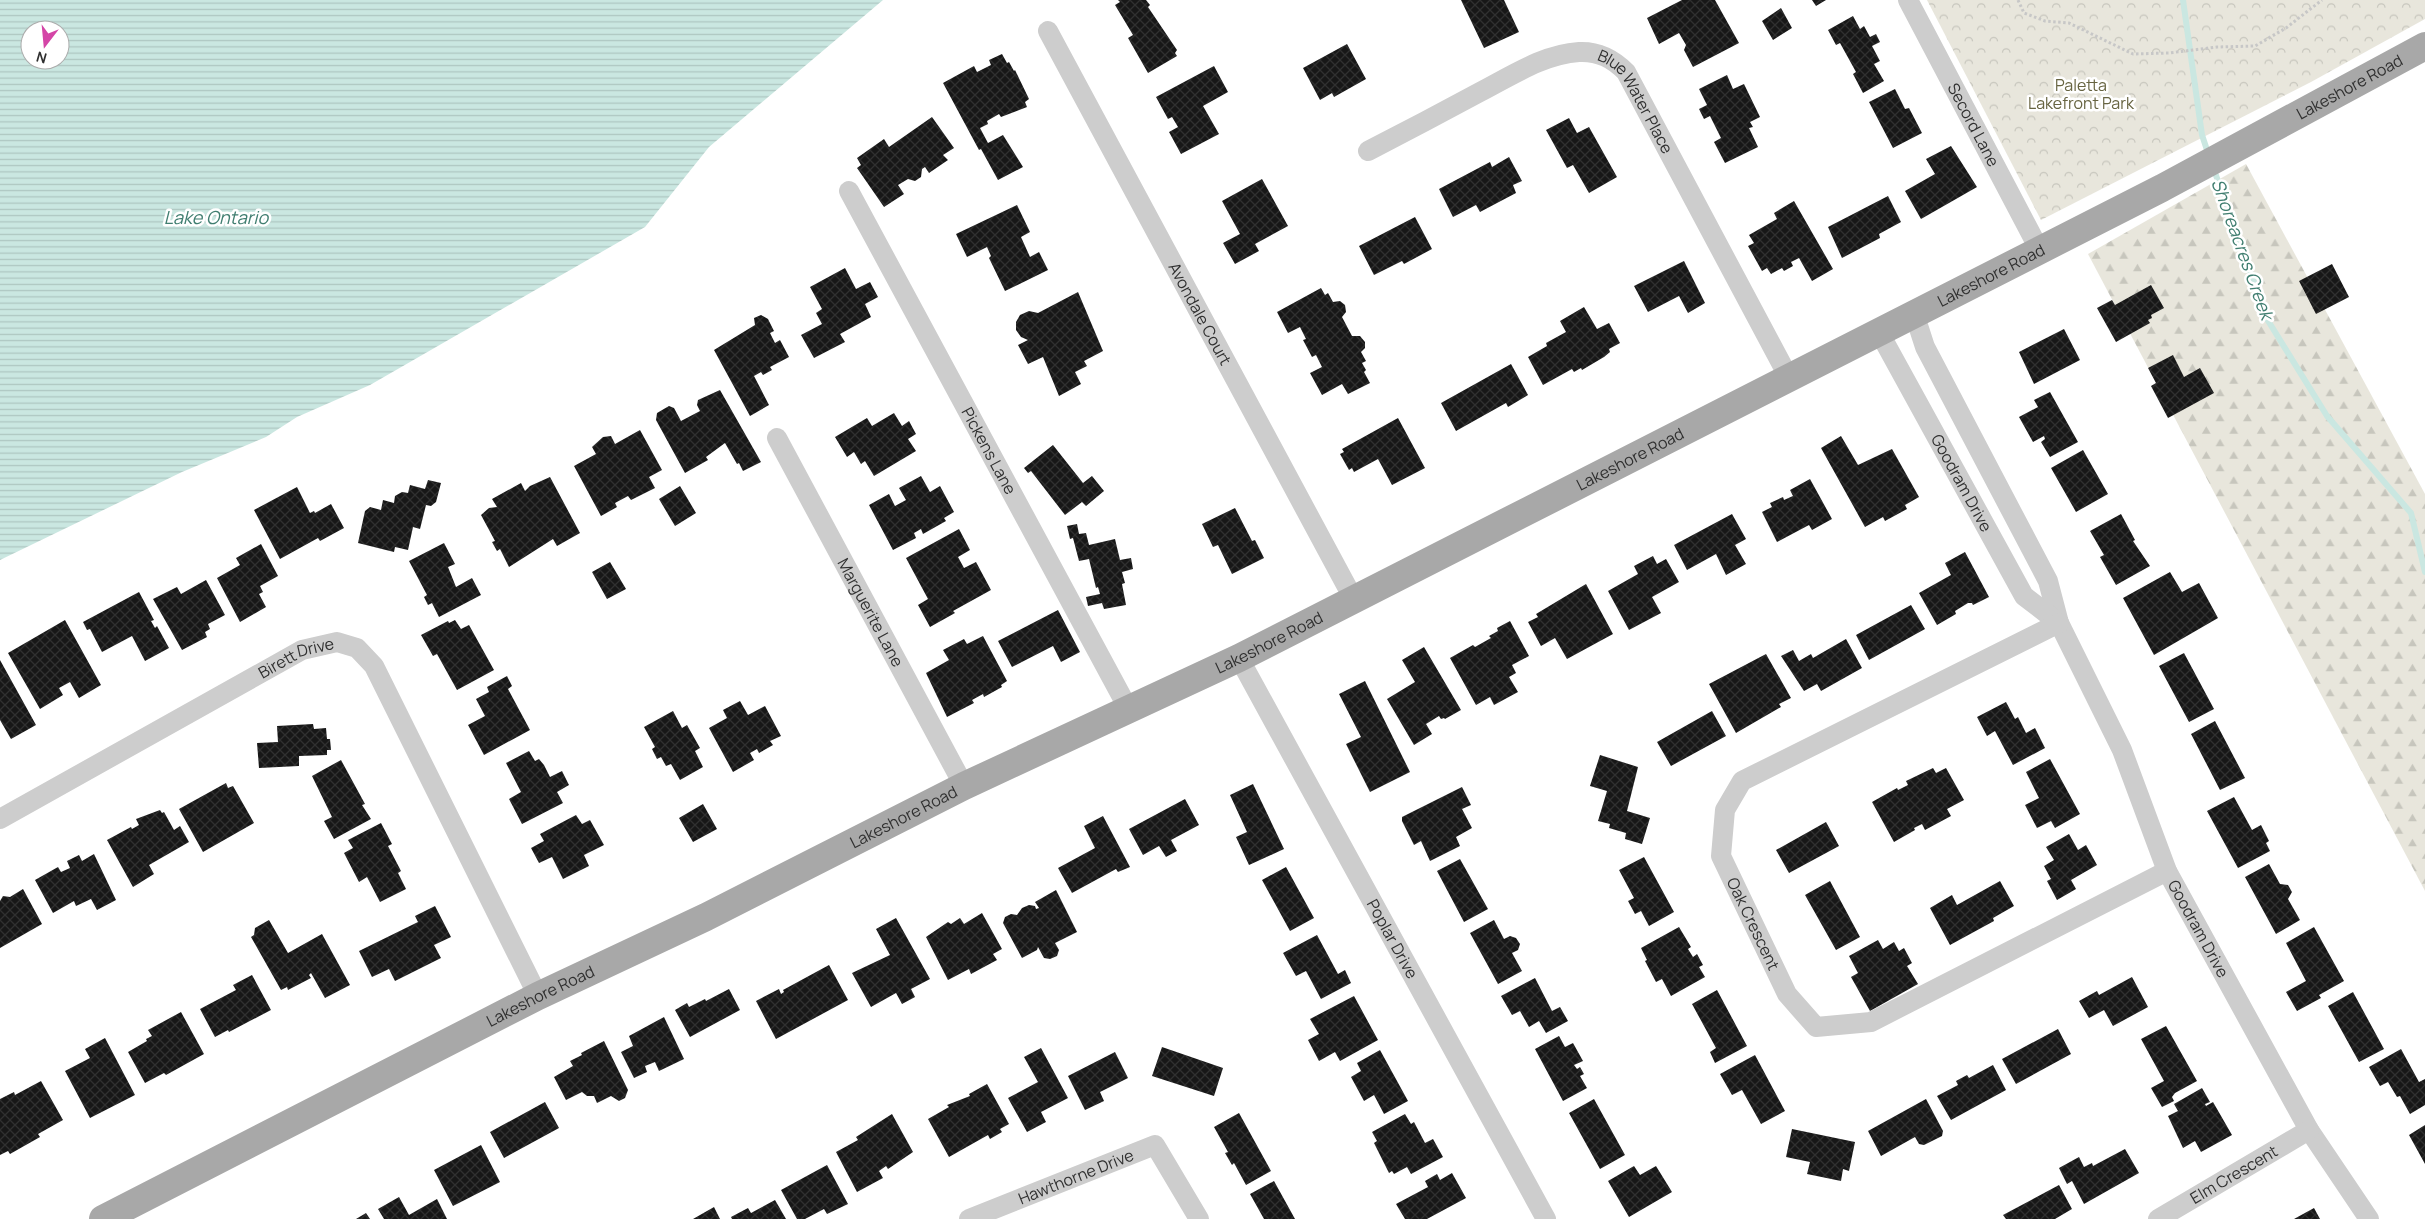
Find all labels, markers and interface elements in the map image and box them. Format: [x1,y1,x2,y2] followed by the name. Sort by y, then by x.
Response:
[20,20,70,70] north arrow
[1595,44,1678,157] street label: Blue Water Place
[34,47,49,68] text: N
[2292,49,2406,124] street label: Lakeshore Road
[2028,74,2135,114] park label: Paletta Lakefront Park
[1943,79,2005,170] street label: Secord Lane
[2206,175,2281,326] water label: Shoreacres Creek
[164,205,270,229] water label: Lake Ontario
[1934,239,2048,312] street label: Lakeshore Road
[1163,258,1237,369] street label: Avondale Court
[957,403,1022,498] street label: Pickens Lane
[1573,422,1687,495] street label: Lakeshore Road
[1926,430,1998,536] street label: Goodram Drive
[833,554,909,671] street label: Marguerite Lane
[1212,606,1327,679] street label: Lakeshore Road
[254,632,336,683] street label: Birett Drive
[846,780,961,853] street label: Lakeshore Road
[1722,874,1785,974] street label: Oak Crescent
[2163,876,2234,981] street label: Goodram Drive
[1362,895,1423,982] street label: Poplar Drive
[483,960,598,1032] street label: Lakeshore Road
[2186,1140,2282,1209] street label: Elm Crescent
[1015,1144,1137,1209] street label: Hawthorne Drive

